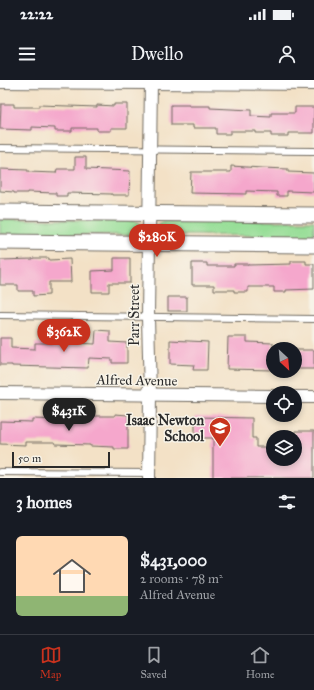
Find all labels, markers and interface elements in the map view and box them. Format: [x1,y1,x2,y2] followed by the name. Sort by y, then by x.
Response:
[20,5,53,23] text: 22:22
[16,43,38,65] icon: menu
[131,43,183,65] text: Dwello
[276,43,298,65] icon: person
[129,224,185,258] pin: $280K
[138,229,176,245] text: $280K
[126,284,143,346] street label: Parr Street
[36,319,92,353] pin: $362K
[46,324,82,340] text: $362K
[266,342,302,378] north arrow
[266,342,302,466] map controls
[95,371,178,390] street label: Alfred Avenue
[266,386,302,422] button: locate
[41,398,97,432] pin: $431K
[52,403,86,419] text: $431K
[126,412,205,445] place label: Isaac Newton School
[207,415,233,448] school or university icon: Isaac Newton School
[266,430,302,466] button: layers
[12,450,110,469] scale bar
[18,452,41,465] text: 50 m
[276,491,298,513] icon: filters
[16,492,72,513] text: 3 homes
[140,550,207,571] text: $431,000
[48,552,96,600] icon: home
[140,571,223,587] text: 2 rooms · 78 m²
[140,587,215,603] text: Alfred Avenue
[40,644,62,681] tab: Map
[141,644,167,681] tab: Saved
[246,644,274,681] tab: Home

